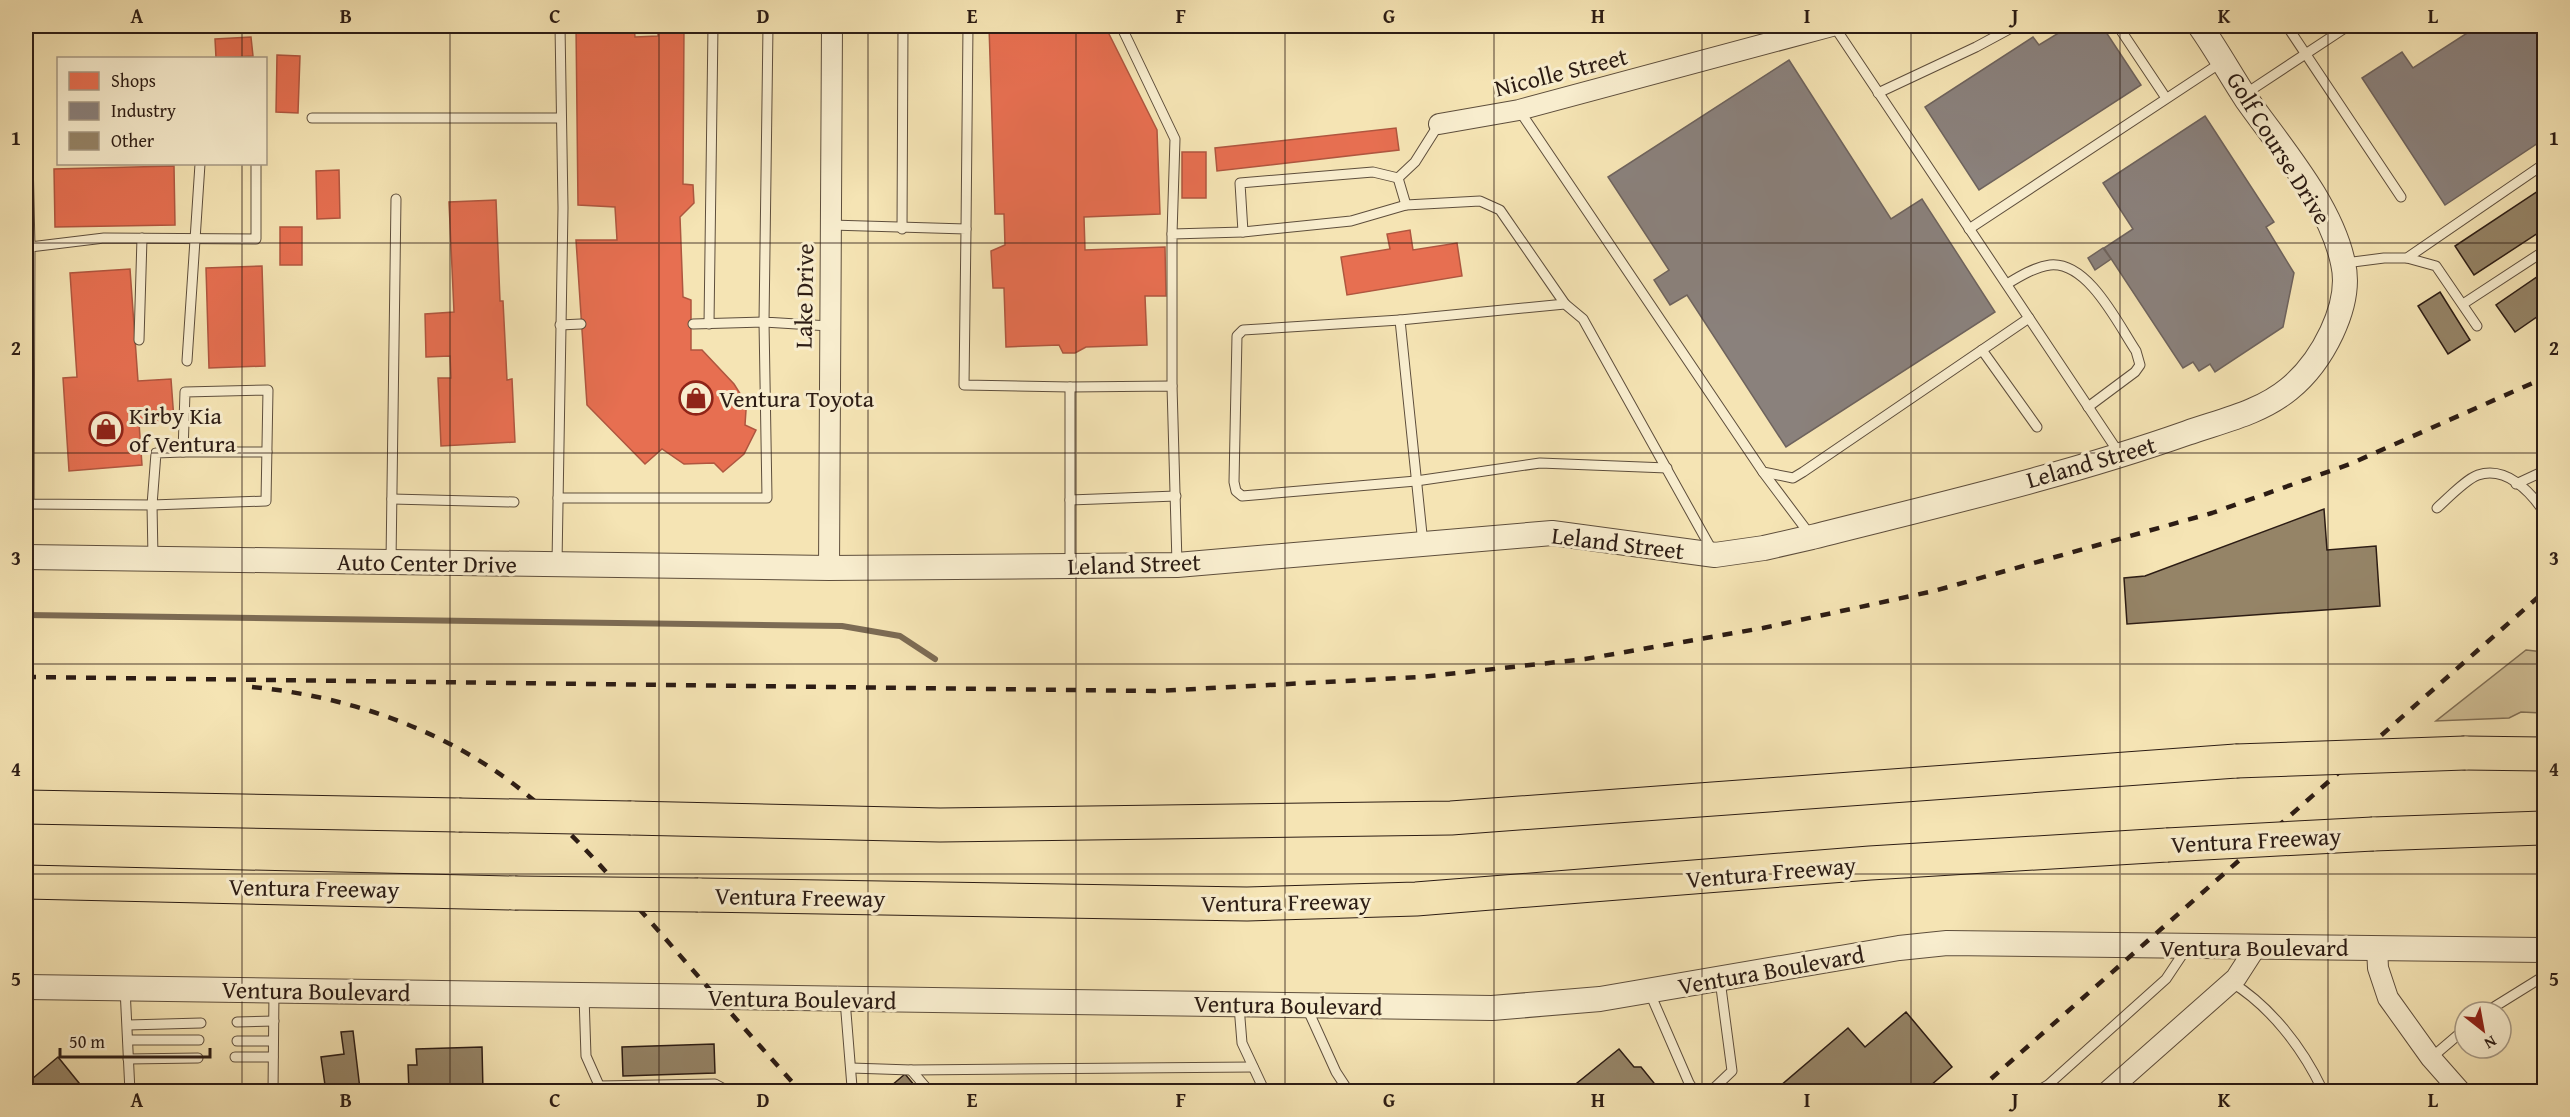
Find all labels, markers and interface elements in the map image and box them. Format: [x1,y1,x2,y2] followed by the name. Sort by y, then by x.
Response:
[131,1,144,30] text: A
[340,1,352,30] text: B
[549,1,561,30] text: C
[756,1,770,30] text: D
[967,1,978,30] text: E
[1176,1,1186,30] text: F
[1383,1,1395,30] text: G
[1591,1,1605,30] text: H
[1804,1,1810,30] text: I
[2009,1,2019,30] text: J
[2218,1,2231,30] text: K
[2428,1,2439,30] text: L
[1491,38,1632,105] street label: Nicolle Street
[57,57,267,165] legend
[2218,65,2340,231] street label: Golf Course Drive
[111,67,156,94] text: Shops
[111,97,176,124] text: Industry
[11,123,21,152] text: 1
[2549,123,2559,152] text: 1
[111,127,155,154] text: Other
[786,243,822,349] street label: Lake Drive
[11,333,21,362] text: 2
[2549,333,2559,362] text: 2
[678,380,714,416] shop icon: Ventura Toyota
[719,381,875,416] place label: Ventura Toyota
[129,398,236,461] place label: Kirby Kia of Ventura
[88,411,124,447] shop icon: Kirby Kia of Ventura
[2022,427,2160,497] street label: Leland Street
[1550,518,1687,569] street label: Leland Street
[11,543,21,572] text: 3
[2549,543,2559,572] text: 3
[337,544,517,582] street label: Auto Center Drive
[1067,544,1202,584] street label: Leland Street
[11,754,21,783] text: 4
[2549,754,2559,783] text: 4
[2170,818,2342,862] street label: Ventura Freeway
[1685,847,1857,897] street label: Ventura Freeway
[228,869,400,907] street label: Ventura Freeway
[714,878,886,916] street label: Ventura Freeway
[1200,883,1372,921] street label: Ventura Freeway
[2160,930,2349,965] street label: Ventura Boulevard
[1675,936,1867,1004] street label: Ventura Boulevard
[11,964,21,993] text: 5
[2549,964,2559,993] text: 5
[221,972,411,1010] street label: Ventura Boulevard
[707,980,897,1018] street label: Ventura Boulevard
[1193,986,1383,1024] street label: Ventura Boulevard
[2453,1000,2513,1060] north arrow
[60,1021,210,1059] scale bar
[69,1028,105,1055] text: 50 m
[2480,1030,2501,1056] text: N
[131,1085,144,1114] text: A
[340,1085,352,1114] text: B
[549,1085,561,1114] text: C
[756,1085,770,1114] text: D
[967,1085,978,1114] text: E
[1176,1085,1186,1114] text: F
[1383,1085,1395,1114] text: G
[1591,1085,1605,1114] text: H
[1804,1085,1810,1114] text: I
[2009,1085,2019,1114] text: J
[2218,1085,2231,1114] text: K
[2428,1085,2439,1114] text: L

